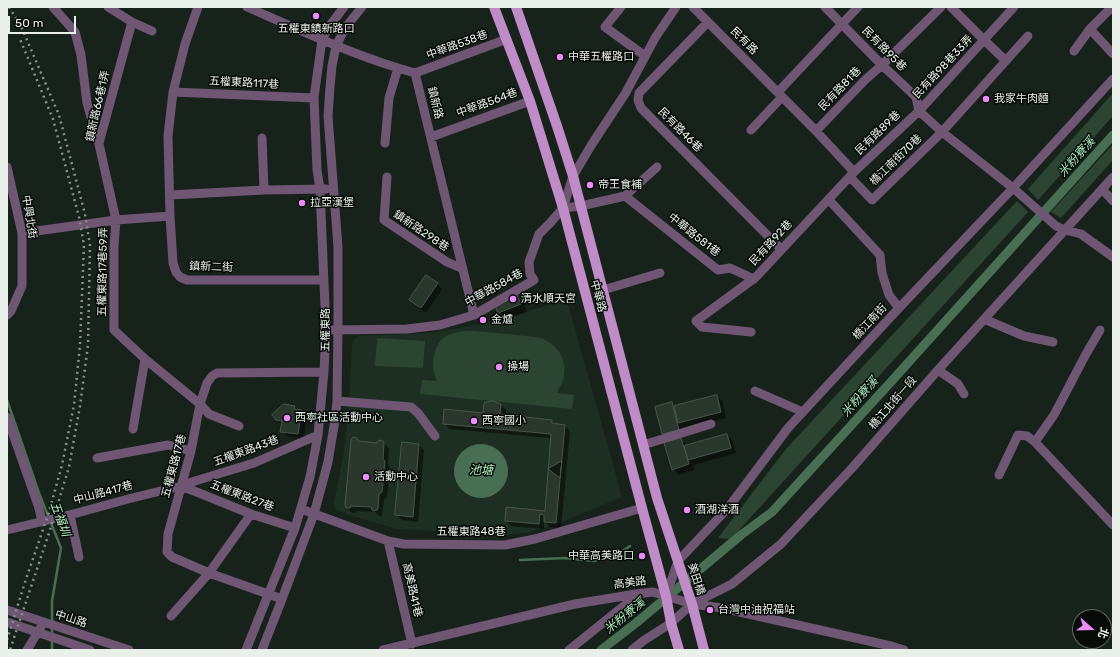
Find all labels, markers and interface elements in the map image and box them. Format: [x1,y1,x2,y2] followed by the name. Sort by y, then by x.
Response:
[10,8,78,34] scale bar
[311,11,321,21] marker: 五權東鎮新路口
[15,16,43,30] text: 50 m
[278,22,354,36] place label: 五權東鎮新路口
[859,24,909,74] street label: 民有路95巷
[728,25,760,57] street label: 民有路
[425,28,489,62] street label: 中華路538巷
[910,33,976,101] street label: 民有路98巷33弄
[568,50,634,64] place label: 中華五權路口
[555,52,565,62] marker: 中華五權路口
[816,64,864,114] street label: 民有路81巷
[83,69,113,143] street label: 鎮新路66巷1弄
[209,75,279,91] street label: 五權東路117巷
[425,85,445,121] street label: 鎮新路
[455,86,519,120] street label: 中華路564巷
[994,92,1049,106] place label: 我家牛肉麵
[981,94,991,104] marker: 我家牛肉麵
[655,105,705,155] street label: 民有路46巷
[853,108,903,158] street label: 民有路89巷
[867,132,925,188] street label: 橋江南街70巷
[1056,134,1098,180] water label: 米粉寮溪
[598,178,642,192] place label: 帝王食補
[585,180,595,190] marker: 帝王食補
[19,194,39,240] street label: 中興北街
[310,196,354,210] place label: 拉亞漢堡
[297,198,307,208] marker: 拉亞漢堡
[391,208,451,254] street label: 鎮新路298巷
[665,211,723,259] street label: 中華路581巷
[747,218,795,268] street label: 民有路92巷
[96,227,110,317] street label: 五權東路17巷59弄
[189,260,233,274] street label: 鎮新二街
[463,267,525,309] street label: 中華路584巷
[587,278,609,314] street label: 中華路
[521,292,576,306] place label: 清水順天宮
[508,294,518,304] marker: 清水順天宮
[850,301,890,343] street label: 橋江南街
[319,308,333,352] street label: 五權東路
[491,313,513,327] place label: 金爐
[478,315,488,325] marker: 金爐
[507,360,529,374] place label: 操場
[494,362,504,372] marker: 操場
[839,374,881,420] water label: 米粉寮溪
[866,374,920,432] street label: 橋江北街一段
[295,411,383,425] place label: 西寧社區活動中心
[282,413,292,423] marker: 西寧社區活動中心
[482,414,526,428] place label: 西寧國小
[469,416,479,426] marker: 西寧國小
[159,433,189,499] street label: 五權東路17巷
[212,433,280,469] street label: 五權東路43巷
[469,464,493,478] water label: 池塘
[374,470,418,484] place label: 活動中心
[361,472,371,482] marker: 活動中心
[208,478,276,514] street label: 五權東路27巷
[72,479,134,507] street label: 中山路417巷
[47,500,73,538] water label: 五福圳
[695,503,739,517] place label: 酒湖洋酒
[682,505,692,515] marker: 酒湖洋酒
[437,525,505,539] street label: 五權東路48巷
[568,549,634,563] place label: 中華高美路口
[637,551,647,561] marker: 中華高美路口
[685,561,707,597] street label: 美田橋
[399,562,425,618] street label: 高美路41巷
[613,574,647,592] street label: 高美路
[602,595,648,637] water label: 米粉寮溪
[718,603,795,617] place label: 台灣中油祝福站
[705,605,715,615] marker: 台灣中油祝福站
[53,608,89,630] street label: 中山路
[1072,609,1112,649] north arrow
[1095,626,1111,640] text: 北

